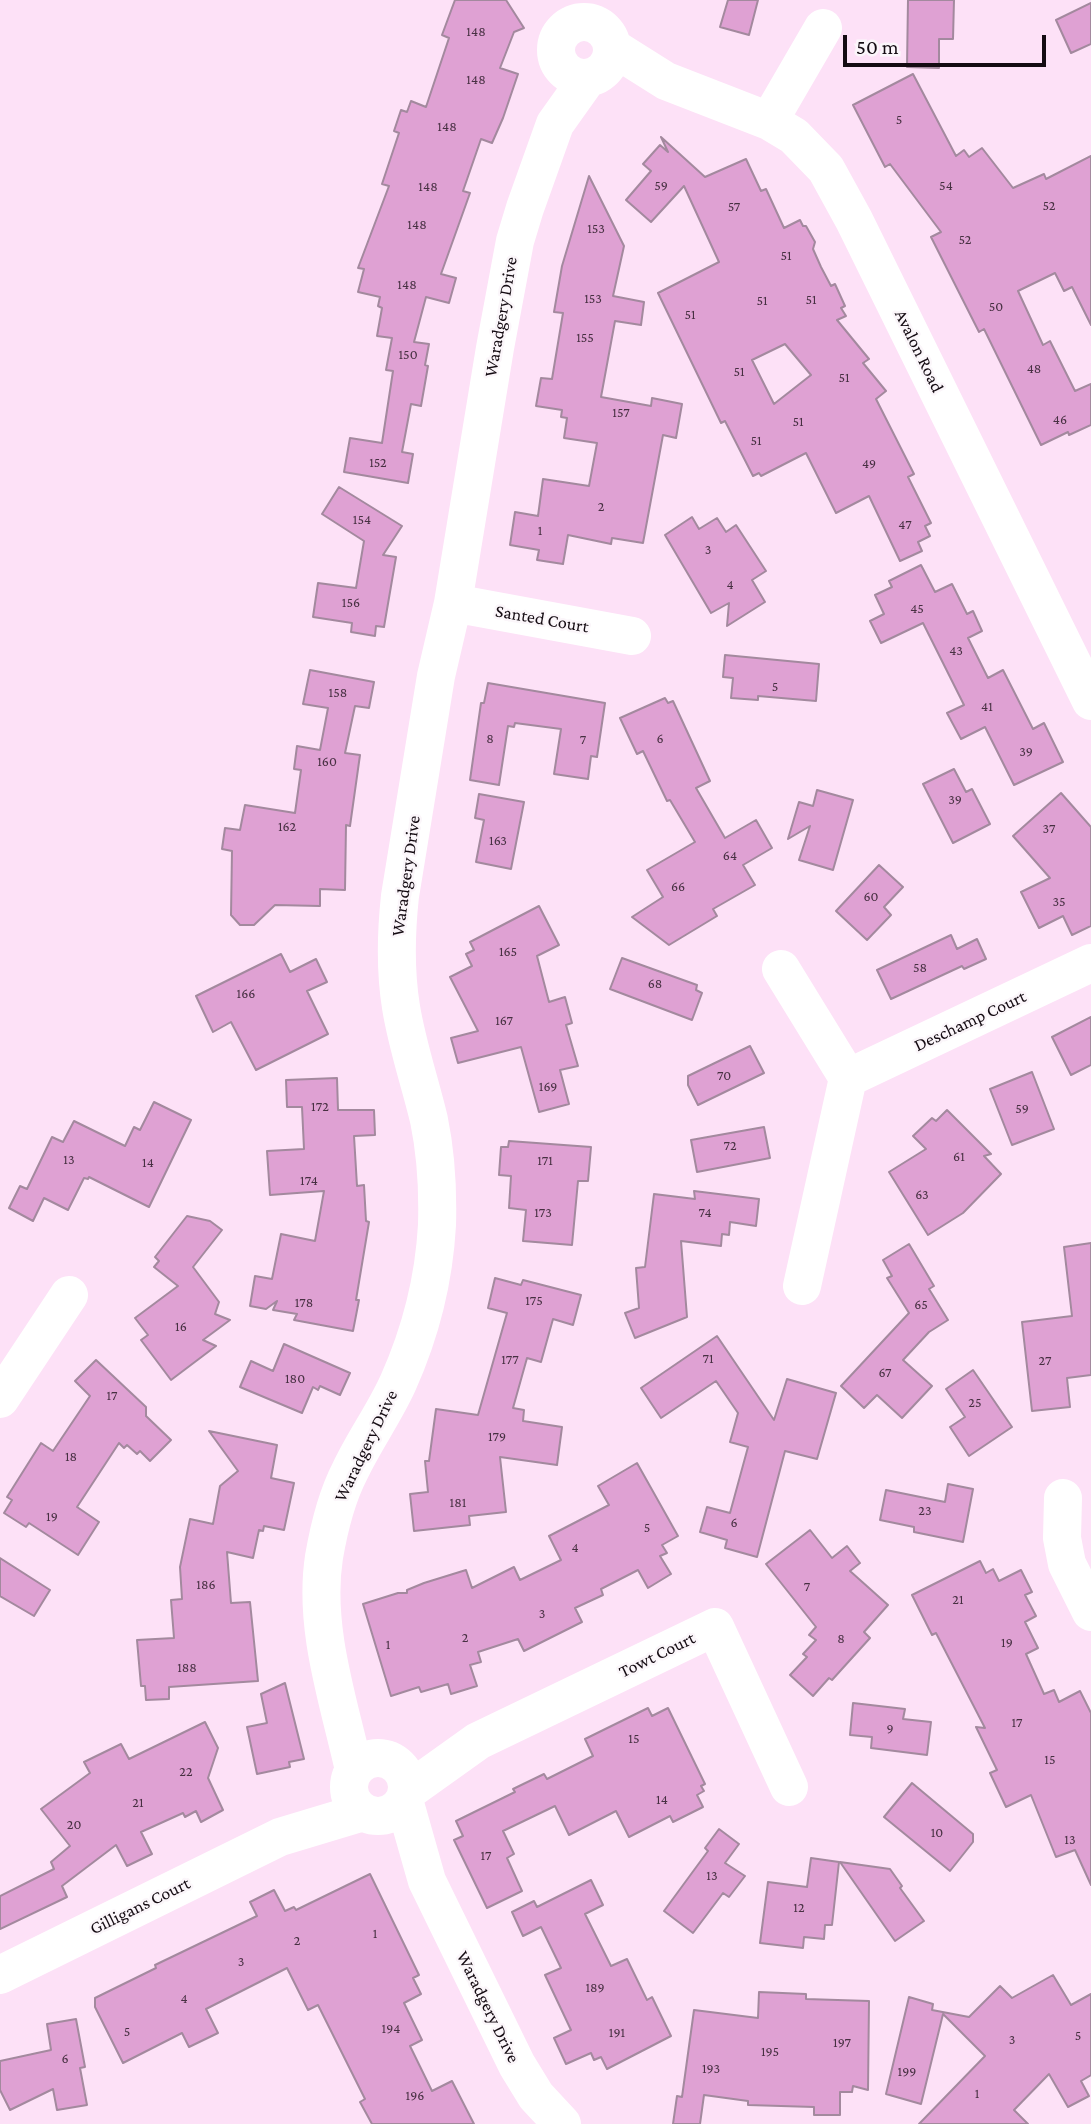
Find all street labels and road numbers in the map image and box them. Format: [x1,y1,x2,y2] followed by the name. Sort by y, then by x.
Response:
[480,255,522,379] street label: Waradgery Drive
[890,306,948,396] street label: Avalon Road
[494,600,590,638] street label: Santed Court
[387,814,425,938] street label: Waradgery Drive
[911,986,1029,1056] street label: Deschamp Court
[330,1387,402,1505] street label: Waradgery Drive
[615,1627,699,1683] street label: Towt Court
[86,1872,194,1940] street label: Gilligans Court
[452,1948,524,2066] street label: Waradgery Drive

